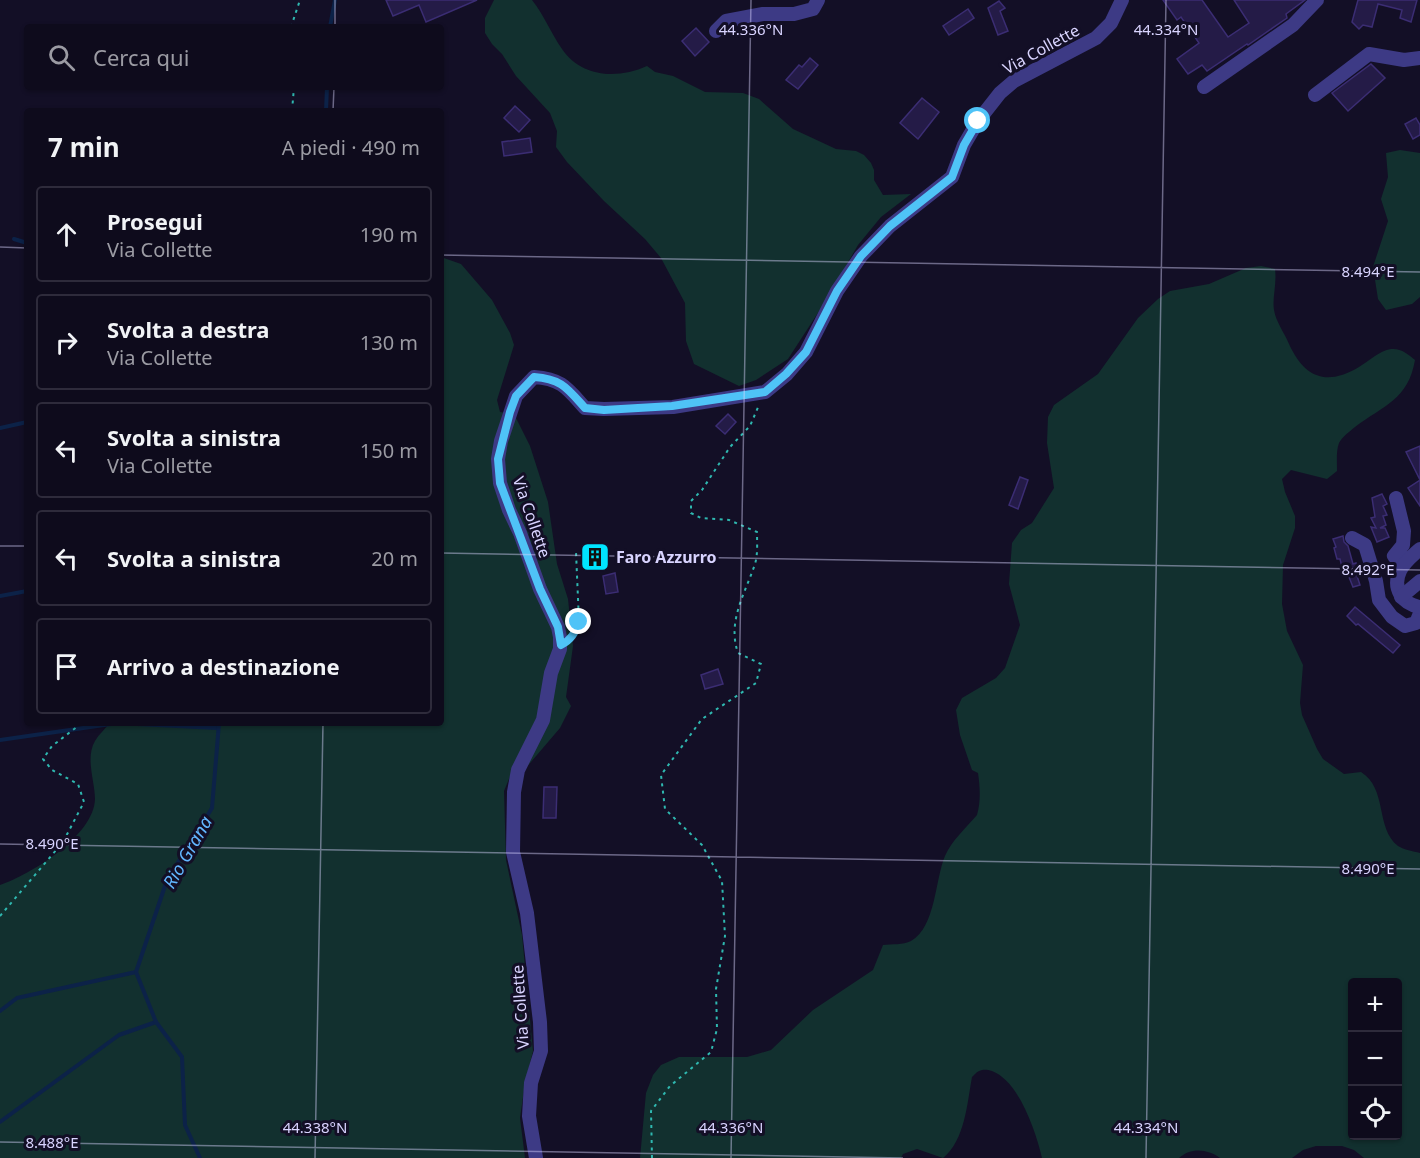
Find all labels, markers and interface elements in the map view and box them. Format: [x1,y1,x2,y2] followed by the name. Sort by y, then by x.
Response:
[719,19,783,39] text: 44.336°N
[999,19,1083,79] street label: Via Collette
[1134,19,1198,39] text: 44.334°N
[24,24,444,90] search box
[45,41,78,74] icon: search
[93,42,189,72] text: Cerca qui
[964,107,990,133] route start
[48,129,120,165] text: 7 min
[282,134,420,161] text: A piedi · 490 m
[107,206,203,236] text: Prosegui
[50,218,83,251] icon: ahead
[360,221,418,248] text: 190 m
[107,236,213,263] text: Via Collette
[1341,261,1395,281] text: 8.494°E
[107,314,270,344] text: Svolta a destra
[50,326,83,359] icon: right
[360,329,418,356] text: 130 m
[107,344,213,371] text: Via Collette
[107,422,281,452] text: Svolta a sinistra
[50,434,83,467] icon: left
[360,437,418,464] text: 150 m
[107,452,213,479] text: Via Collette
[508,473,556,561] street label: Via Collette
[579,541,611,573] building icon: Faro Azzurro
[50,542,83,575] icon: left
[107,543,281,573] text: Svolta a sinistra
[371,545,418,572] text: 20 m
[616,546,717,568] place label: Faro Azzurro
[1341,559,1395,579] text: 8.492°E
[565,608,591,634] route end
[50,650,83,683] icon: arrive
[107,651,340,681] text: Arrivo a destinazione
[157,812,217,892] water label: Rio Grana
[25,833,79,853] text: 8.490°E
[1341,858,1395,878] text: 8.490°E
[506,964,534,1050] street label: Via Collette
[1348,978,1402,1140] map controls
[1348,978,1402,1032] button: +
[1348,1032,1402,1086] button: −
[1348,1086,1402,1140] button: locate
[283,1117,347,1137] text: 44.338°N
[699,1117,763,1137] text: 44.336°N
[1114,1117,1178,1137] text: 44.334°N
[25,1132,79,1152] text: 8.488°E

